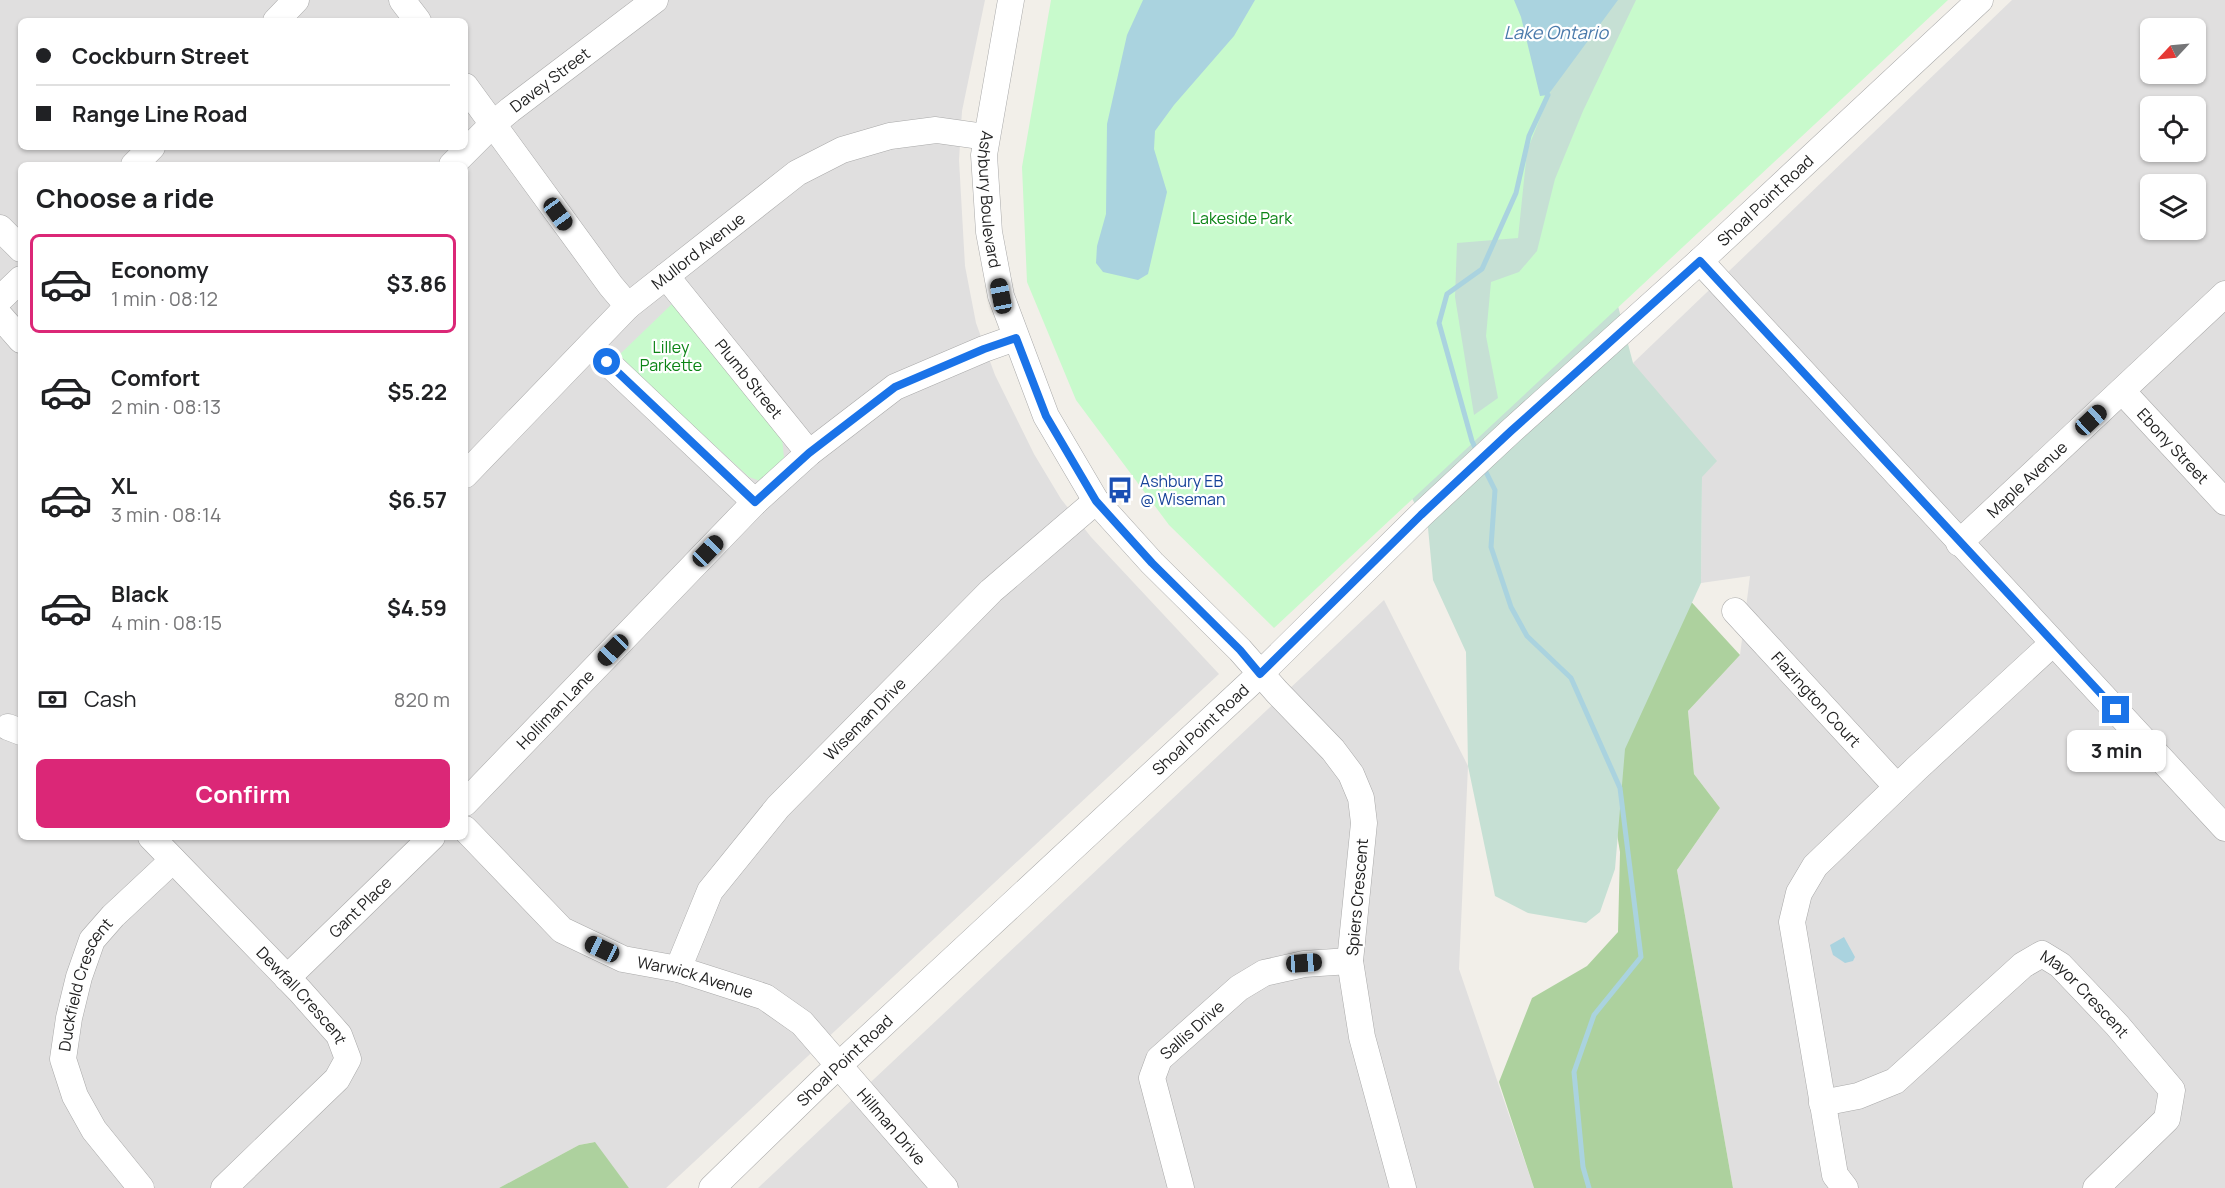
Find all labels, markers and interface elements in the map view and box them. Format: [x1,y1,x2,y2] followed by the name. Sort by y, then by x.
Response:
[2140,18,2206,84] north arrow
[2140,18,2206,240] map controls
[1504,20,1610,44] water label: Lake Ontario
[72,41,249,71] text: Cockburn Street
[505,42,594,117] street label: Davey Street
[2140,96,2206,162] button: locate
[72,99,248,129] text: Range Line Road
[972,129,1007,270] street label: Ashbury Boulevard
[1712,150,1818,251] street label: Shoal Point Road
[2140,174,2206,240] button: layers
[36,179,214,216] text: Choose a ride
[540,194,576,234] car
[647,207,749,294] street label: Mullord Avenue
[1192,207,1293,229] park label: Lakeside Park
[111,255,209,285] text: Economy
[39,257,93,311] icon: car
[387,269,447,299] text: $3.86
[989,277,1013,315] car
[111,285,218,312] text: 1 min · 08:12
[710,334,788,423] street label: Plumb Street
[640,336,702,376] park label: Lilley Parkette
[593,348,620,375] route start
[111,363,200,393] text: Comfort
[39,365,93,419] icon: car
[387,377,447,407] text: $5.22
[111,393,221,420] text: 2 min · 08:13
[2072,401,2110,439] car
[2132,403,2214,489] street label: Ebony Street
[1982,436,2072,523] street label: Maple Avenue
[1140,470,1226,510] place label: Ashbury EB @ Wiseman
[111,471,137,501] text: XL
[39,473,93,527] icon: car
[1105,475,1135,505] bus stop icon: Ashbury EB @ Wiseman
[388,485,447,515] text: $6.57
[111,501,221,528] text: 3 min · 08:14
[689,532,727,570] car
[111,579,168,609] text: Black
[39,581,93,635] icon: car
[387,593,447,623] text: $4.59
[111,609,222,636] text: 4 min · 08:15
[594,631,632,669] car
[1767,647,1866,752] street label: Flazington Court
[512,665,599,754] street label: Holliman Lane
[819,673,911,765] street label: Wiseman Drive
[1147,679,1254,780] street label: Shoal Point Road
[36,683,69,716] icon: cash
[84,684,137,714] text: Cash
[394,686,450,713] text: 820 m
[2102,696,2129,723] route end
[2066,731,2166,773] callout: 3 min
[2091,737,2142,764] text: 3 min
[36,759,450,828] button: Confirm
[1341,837,1373,957] street label: Spiers Crescent
[324,871,396,943] street label: Gant Place
[53,913,118,1053] street label: Duckfield Crescent
[582,933,622,965] car
[252,942,352,1047] street label: Dewfall Crescent
[2036,945,2134,1042] street label: Mayor Crescent
[635,951,756,1003] street label: Warwick Avenue
[1285,953,1323,973] car
[1155,995,1229,1064] street label: Sallis Drive
[792,1010,897,1111] street label: Shoal Point Road
[852,1083,931,1169] street label: Hillman Drive

